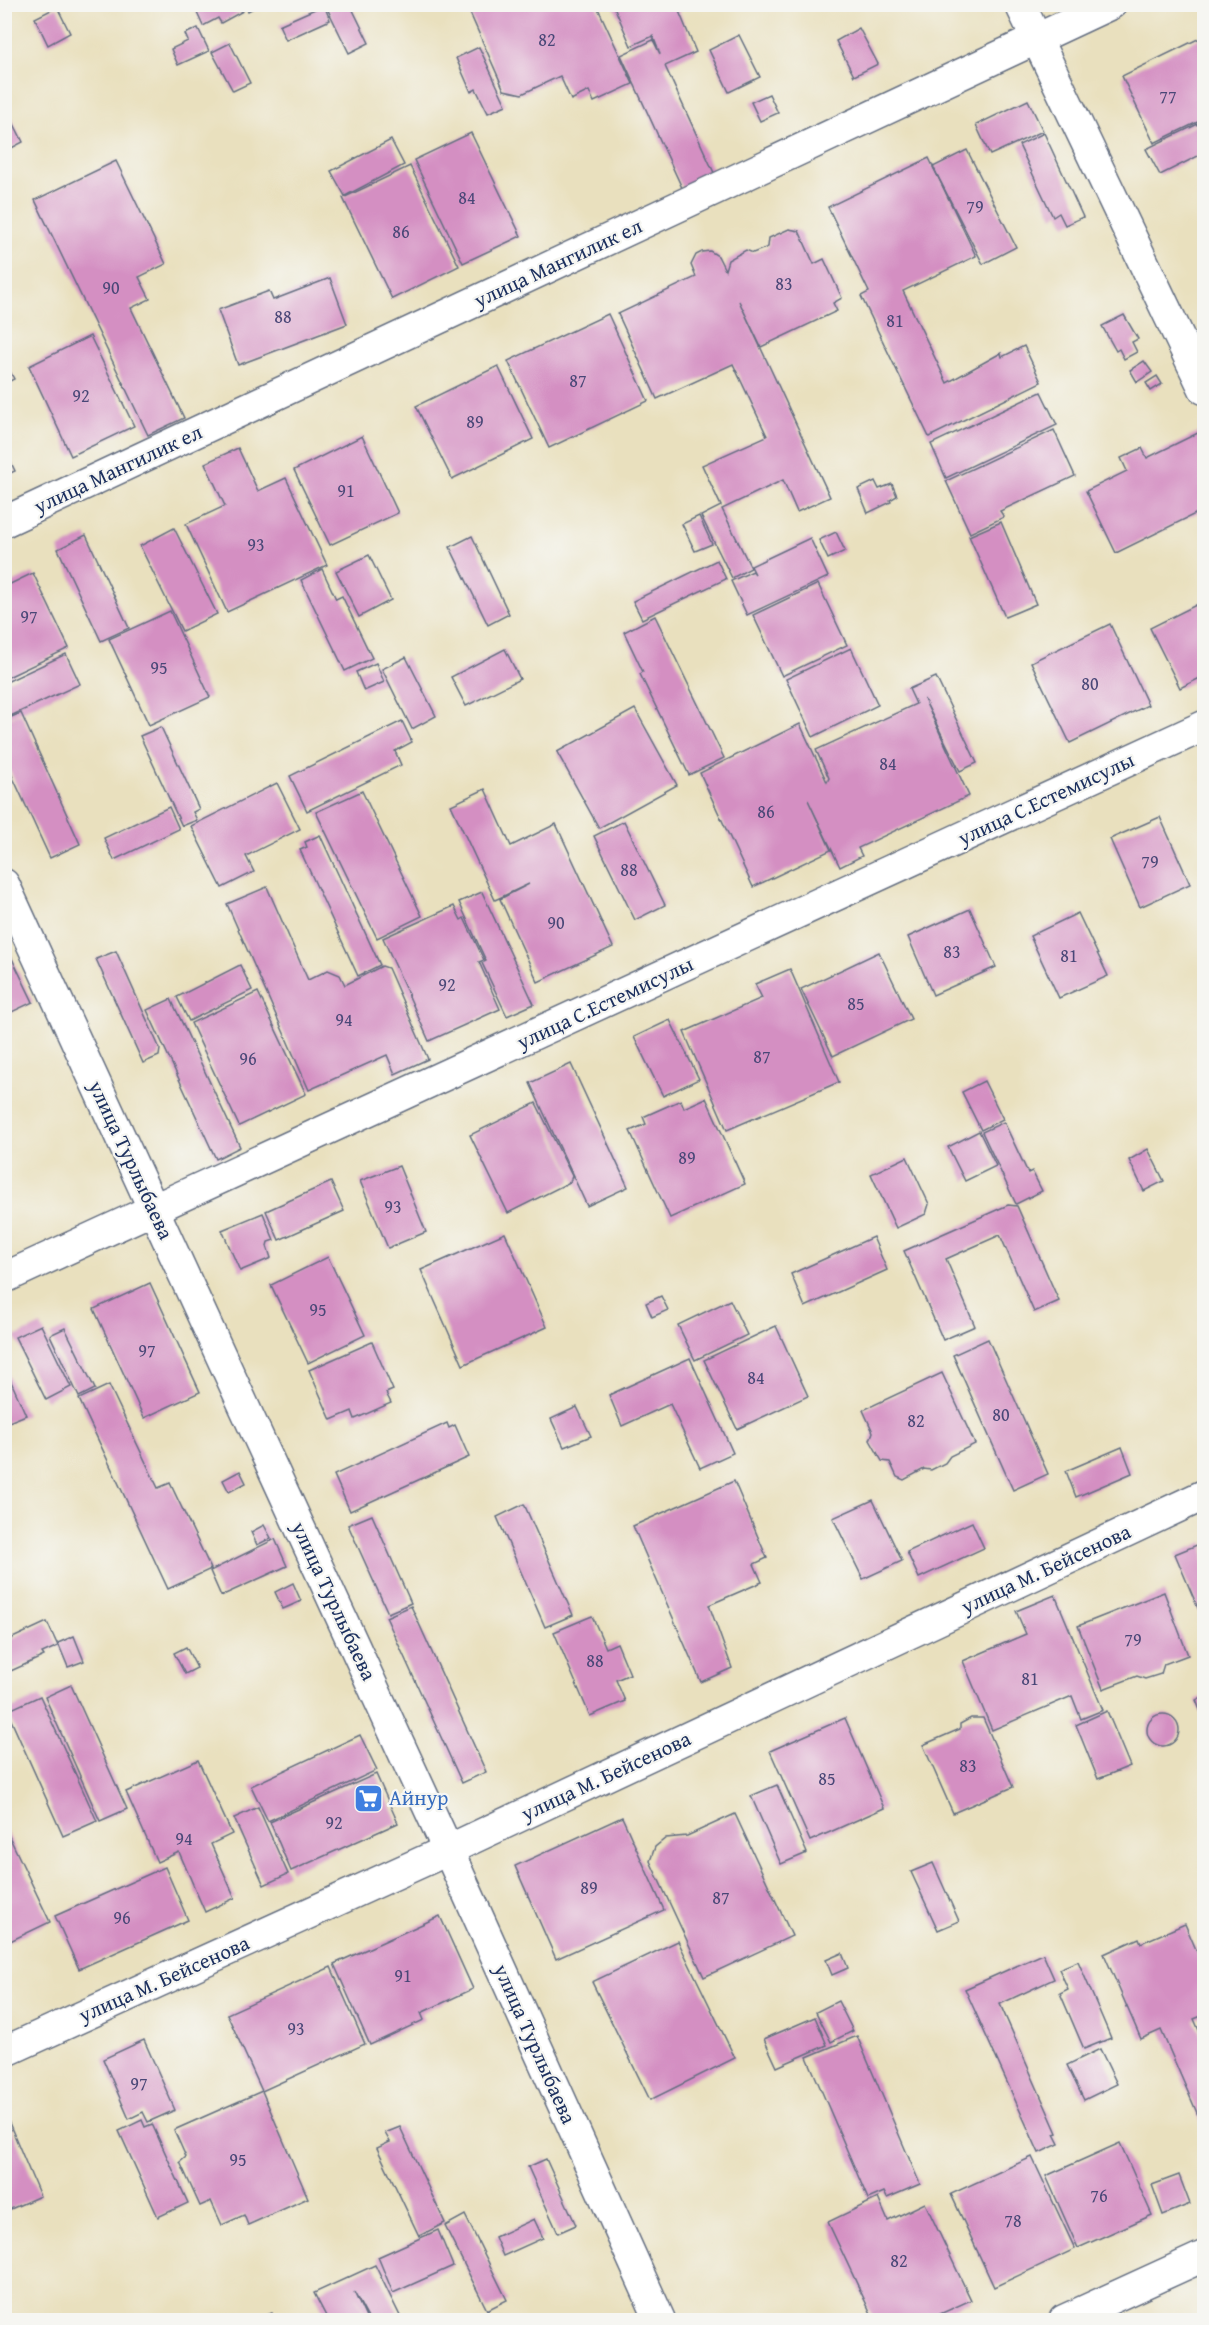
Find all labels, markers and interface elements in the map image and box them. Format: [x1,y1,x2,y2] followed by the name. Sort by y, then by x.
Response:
[538,26,556,53] house number: 82
[1159,83,1177,110] house number: 77
[458,184,476,211] house number: 84
[966,193,984,220] house number: 79
[468,210,647,316] street label: улица Мангилик ел
[392,218,410,245] house number: 86
[775,270,793,297] house number: 83
[102,274,120,301] house number: 90
[274,303,292,330] house number: 88
[886,307,904,334] house number: 81
[569,367,587,394] house number: 87
[72,382,90,409] house number: 92
[466,408,484,435] house number: 89
[28,416,207,522] street label: улица Мангилик ел
[337,477,355,504] house number: 91
[247,531,265,558] house number: 93
[20,603,38,630] house number: 97
[150,654,168,681] house number: 95
[1081,670,1099,697] house number: 80
[952,744,1139,853] street label: улица С.Естемисулы
[879,750,897,777] house number: 84
[757,798,775,825] house number: 86
[1141,848,1159,875] house number: 79
[620,856,638,883] house number: 88
[547,909,565,936] house number: 90
[943,938,961,965] house number: 83
[1060,942,1078,969] house number: 81
[511,948,698,1057] street label: улица С.Естемисулы
[438,971,456,998] house number: 92
[847,990,865,1017] house number: 85
[335,1006,353,1033] house number: 94
[753,1043,771,1070] house number: 87
[239,1045,257,1072] house number: 96
[81,1074,182,1244] street label: улица Турлыбаева
[678,1144,696,1171] house number: 89
[384,1193,402,1220] house number: 93
[309,1296,327,1323] house number: 95
[138,1337,156,1364] house number: 97
[747,1364,765,1391] house number: 84
[992,1401,1010,1428] house number: 80
[907,1407,925,1434] house number: 82
[284,1515,385,1685] street label: улица Турлыбаева
[955,1516,1136,1622] street label: улица М. Бейсенова
[1124,1626,1142,1653] house number: 79
[586,1647,604,1674] house number: 88
[1021,1665,1039,1692] house number: 81
[515,1723,696,1829] street label: улица М. Бейсенова
[959,1752,977,1779] house number: 83
[818,1765,836,1792] house number: 85
[352,1782,384,1814] supermarket icon: Айнур
[389,1782,448,1813] place label: Айнур
[325,1809,343,1836] house number: 92
[175,1825,193,1852] house number: 94
[580,1874,598,1901] house number: 89
[712,1884,730,1911] house number: 87
[113,1904,131,1931] house number: 96
[72,1927,254,2031] street label: улица М. Бейсенова
[486,1958,585,2129] street label: улица Турлыбаева
[394,1962,412,1989] house number: 91
[287,2015,305,2042] house number: 93
[130,2070,148,2097] house number: 97
[229,2146,247,2173] house number: 95
[1090,2182,1108,2209] house number: 76
[1004,2207,1022,2234] house number: 78
[890,2247,908,2274] house number: 82

